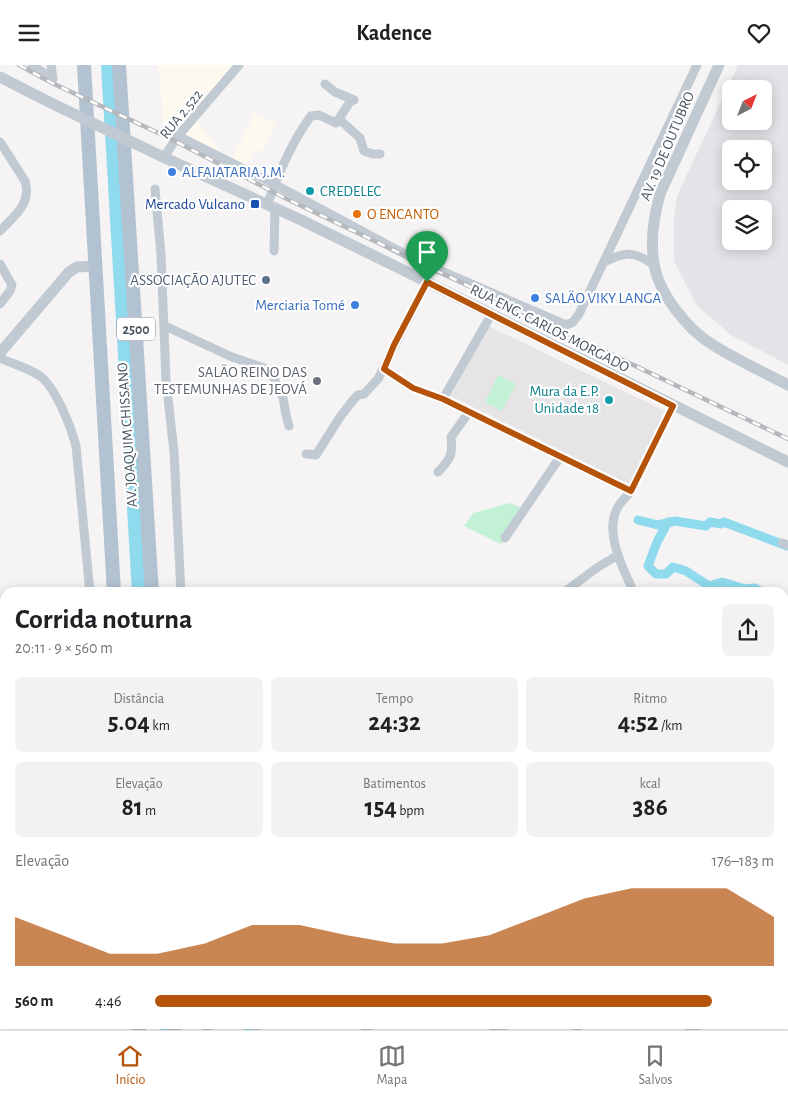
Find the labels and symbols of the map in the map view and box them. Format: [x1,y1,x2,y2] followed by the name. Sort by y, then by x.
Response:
[722,80,772,130] north arrow
[157,87,206,142] street label: RUA 2.522
[638,89,697,203] street label: AV. 19 DE OUTUBRO
[182,165,285,180] place label: ALFAIATARIA J.M.
[166,166,178,178] marker: ALFAIATARIA J.M.
[320,184,382,199] place label: CREDELEC
[304,185,316,197] marker: CREDELEC
[145,197,245,212] place label: Mercado Vulcano
[249,198,261,210] marker: Mercado Vulcano
[367,207,439,222] place label: O ENCANTO
[351,208,363,220] marker: O ENCANTO
[406,231,448,282] pin
[130,273,256,288] place label: ASSOCIAÇĀO AJUTEC
[260,274,272,286] marker: ASSOCIAÇĀO AJUTEC
[468,282,632,375] street label: RUA ENG. CARLOS MORGADO
[545,290,661,306] place label: SALÃO VIKY LANGA
[529,292,541,304] marker: SALÃO VIKY LANGA
[255,298,345,313] place label: Merciaria Tomé
[349,299,361,311] marker: Merciaria Tomé
[117,317,155,341] road number: 2500
[115,362,140,508] street label: AV. JOAQUIM CHISSANO
[154,364,307,397] place label: SALÃO REINO DAS TESTEMUNHAS DE JEOVÁ
[311,375,323,387] marker: SALÃO REINO DAS TESTEMUNHAS DE JEOVÁ
[530,384,599,416] place label: Mura da E.P. Unidade 18
[603,394,615,406] marker: Mura da E.P. Unidade 18

